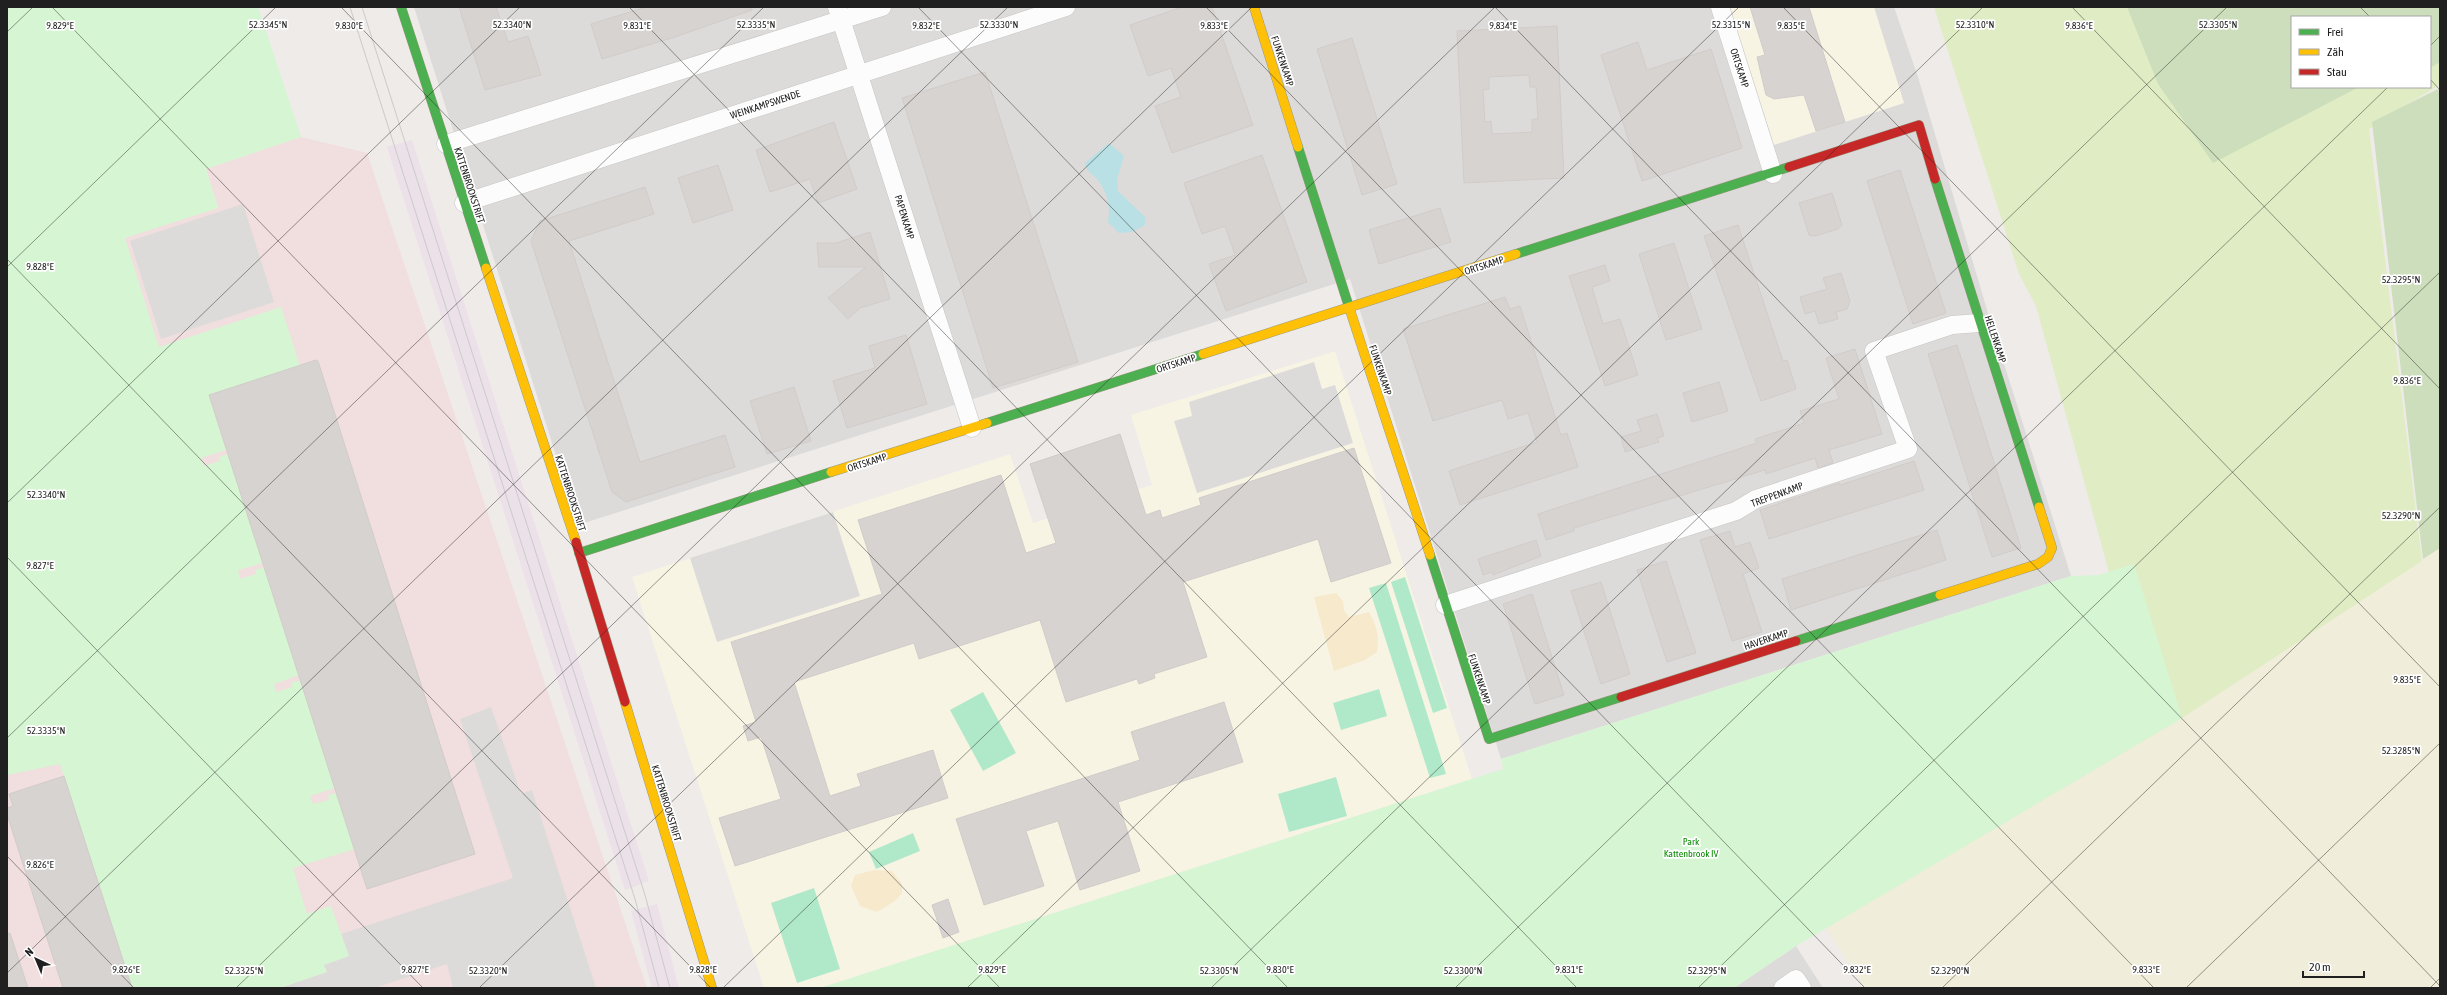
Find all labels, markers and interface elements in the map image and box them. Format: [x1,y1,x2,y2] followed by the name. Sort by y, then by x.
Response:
[2291,16,2431,88] legend
[249,19,287,30] text: 52.3345°N
[493,19,531,30] text: 52.3340°N
[737,19,775,30] text: 52.3335°N
[980,19,1018,30] text: 52.3330°N
[1712,19,1750,30] text: 52.3315°N
[1956,19,1994,30] text: 52.3310°N
[2199,19,2237,30] text: 52.3305°N
[46,20,75,31] text: 9.829°E
[335,20,364,31] text: 9.830°E
[623,20,652,31] text: 9.831°E
[912,20,941,31] text: 9.832°E
[1200,20,1229,31] text: 9.833°E
[1489,20,1518,31] text: 9.834°E
[1777,20,1806,31] text: 9.835°E
[2065,20,2094,31] text: 9.836°E
[2327,25,2343,39] text: Frei
[1269,35,1296,88] street label: FUNKENKAMP
[2327,45,2344,59] text: Zäh
[1728,47,1751,89] street label: ORTSKAMP
[2327,65,2347,79] text: Stau
[729,88,802,121] street label: WEINKAMPSWENDE
[452,146,487,225] street label: KATTENBROOKSTRIFT
[893,194,917,241] street label: PAPENKAMP
[1463,254,1505,277] street label: ORTSKAMP
[26,261,55,272] text: 9.828°E
[2382,274,2420,285] text: 52.3295°N
[1983,314,2008,364] street label: HELLENKAMP
[1367,344,1394,397] street label: FUNKENKAMP
[1155,352,1197,375] street label: ORTSKAMP
[2393,375,2422,386] text: 9.836°E
[846,451,888,474] street label: ORTSKAMP
[553,454,588,533] street label: KATTENBROOKSTRIFT
[1749,480,1805,509] street label: TREPPENKAMP
[27,489,65,500] text: 52.3340°N
[2382,510,2420,521] text: 52.3290°N
[26,560,55,571] text: 9.827°E
[1743,627,1790,652] street label: HAVERKAMP
[1466,653,1493,706] street label: FUNKENKAMP
[2393,674,2422,685] text: 9.835°E
[27,725,65,736] text: 52.3335°N
[2382,745,2420,756] text: 52.3285°N
[650,764,684,843] street label: KATTENBROOKSTRIFT
[1664,836,1718,859] park label: Park Kattenbrook IV
[26,859,55,870] text: 9.826°E
[16,939,56,979] north arrow
[23,945,36,958] text: N
[2303,953,2364,979] scale bar
[2309,960,2331,974] text: 20 m
[112,964,141,975] text: 9.826°E
[401,964,430,975] text: 9.827°E
[689,964,718,975] text: 9.828°E
[978,964,1007,975] text: 9.829°E
[1266,964,1295,975] text: 9.830°E
[1555,964,1584,975] text: 9.831°E
[1843,964,1872,975] text: 9.832°E
[2132,964,2161,975] text: 9.833°E
[225,965,263,976] text: 52.3325°N
[469,965,507,976] text: 52.3320°N
[1200,965,1238,976] text: 52.3305°N
[1444,965,1482,976] text: 52.3300°N
[1688,965,1726,976] text: 52.3295°N
[1931,965,1969,976] text: 52.3290°N

